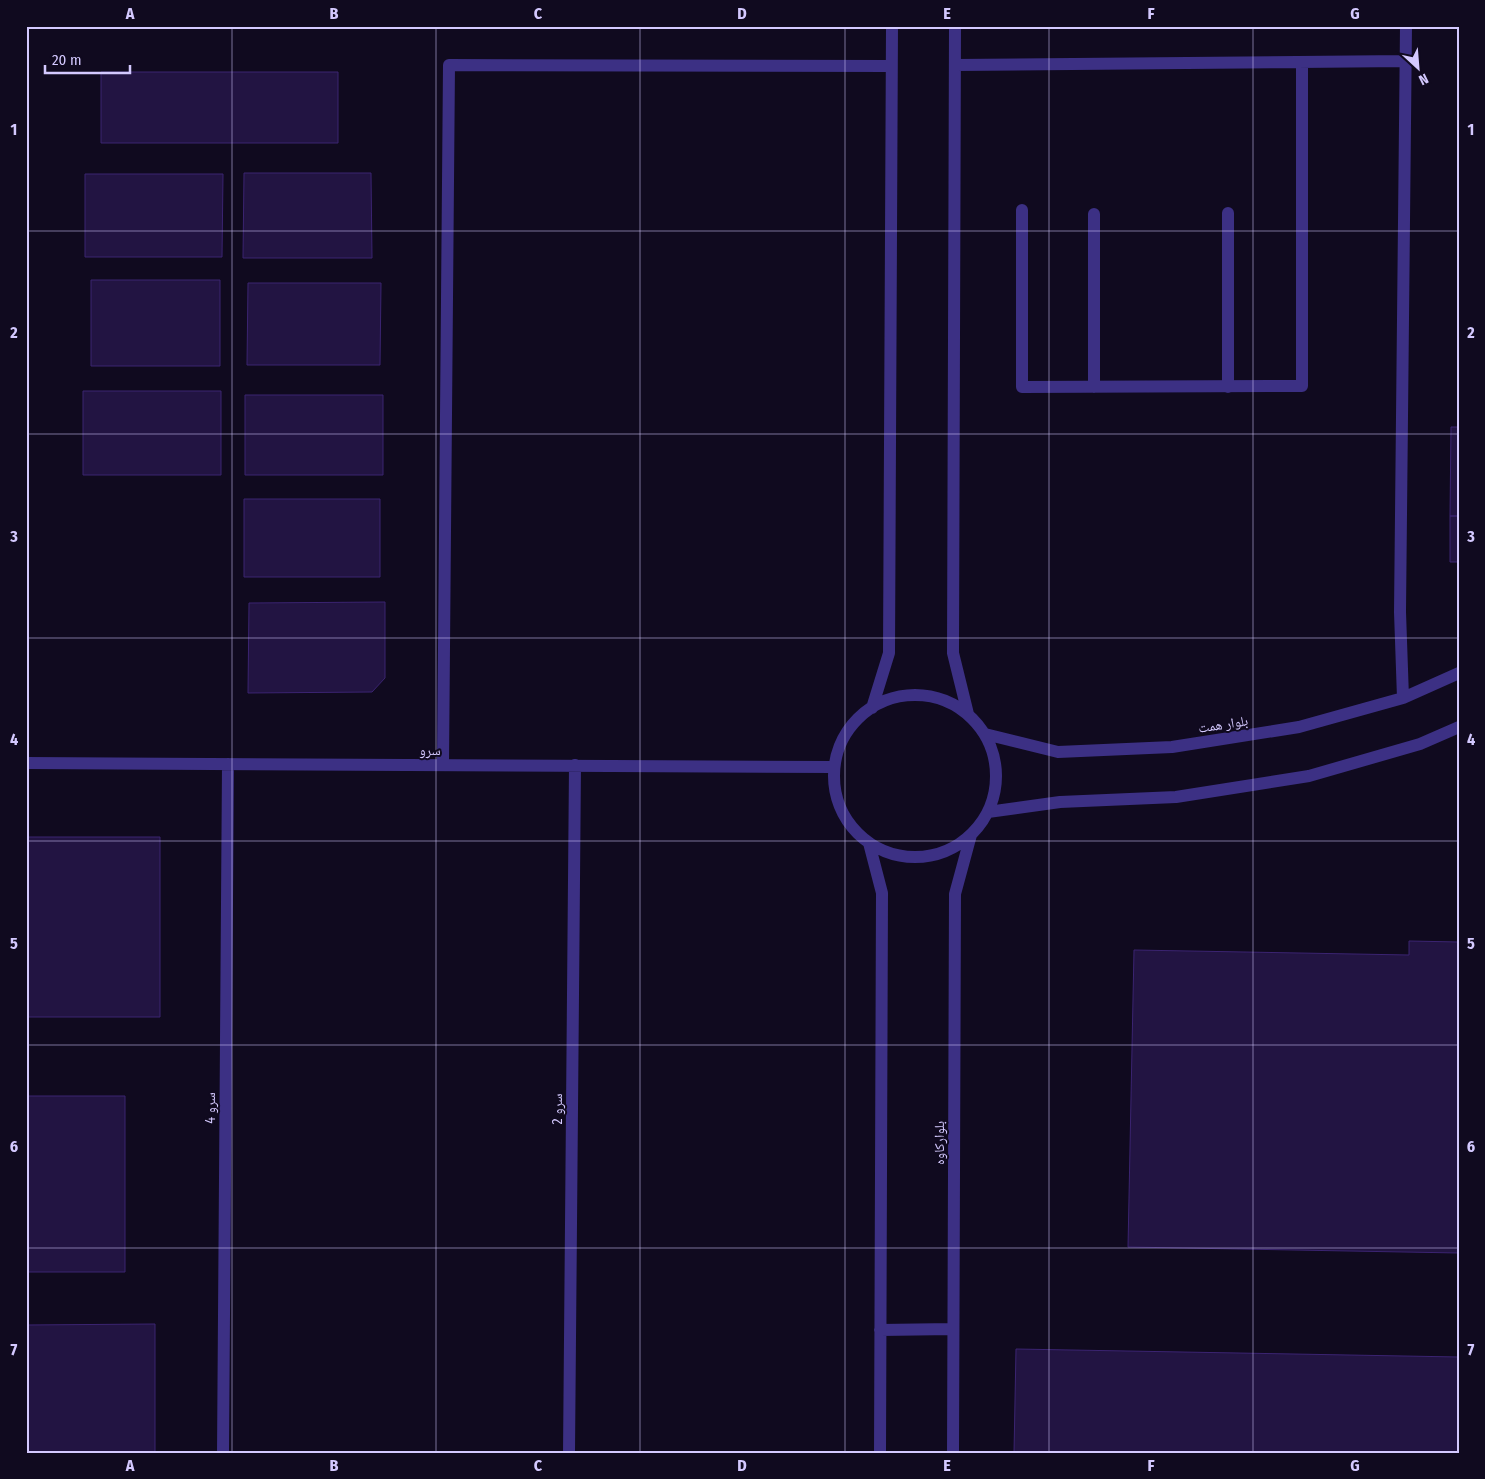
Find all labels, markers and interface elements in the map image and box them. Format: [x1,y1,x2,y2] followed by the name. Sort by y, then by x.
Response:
[125,4,135,23] text: A
[330,4,339,23] text: B
[534,4,543,23] text: C
[737,4,747,23] text: D
[943,4,951,23] text: E
[1147,4,1155,23] text: F
[1350,4,1360,23] text: G
[45,42,130,74] scale bar
[1392,42,1442,92] north arrow
[52,51,82,69] text: 20 m
[1416,70,1431,89] text: N
[11,120,17,139] text: 1
[1468,120,1474,139] text: 1
[9,323,18,342] text: 2
[1466,323,1475,342] text: 2
[9,527,18,546] text: 3
[1466,527,1475,546] text: 3
[1197,712,1249,737] street label: بلوار همت
[10,730,18,749] text: 4
[1467,730,1475,749] text: 4
[419,742,441,759] street label: سرو
[10,934,18,953] text: 5
[1467,934,1475,953] text: 5
[202,1092,219,1124] street label: سرو 4
[549,1094,566,1124] street label: سرو 2
[931,1121,948,1165] street label: بلوارکاوه
[10,1137,18,1156] text: 6
[1467,1137,1475,1156] text: 6
[11,1340,18,1359] text: 7
[1468,1340,1475,1359] text: 7
[125,1456,135,1475] text: A
[330,1456,339,1475] text: B
[534,1456,543,1475] text: C
[737,1456,747,1475] text: D
[943,1456,951,1475] text: E
[1147,1456,1155,1475] text: F
[1350,1456,1360,1475] text: G

